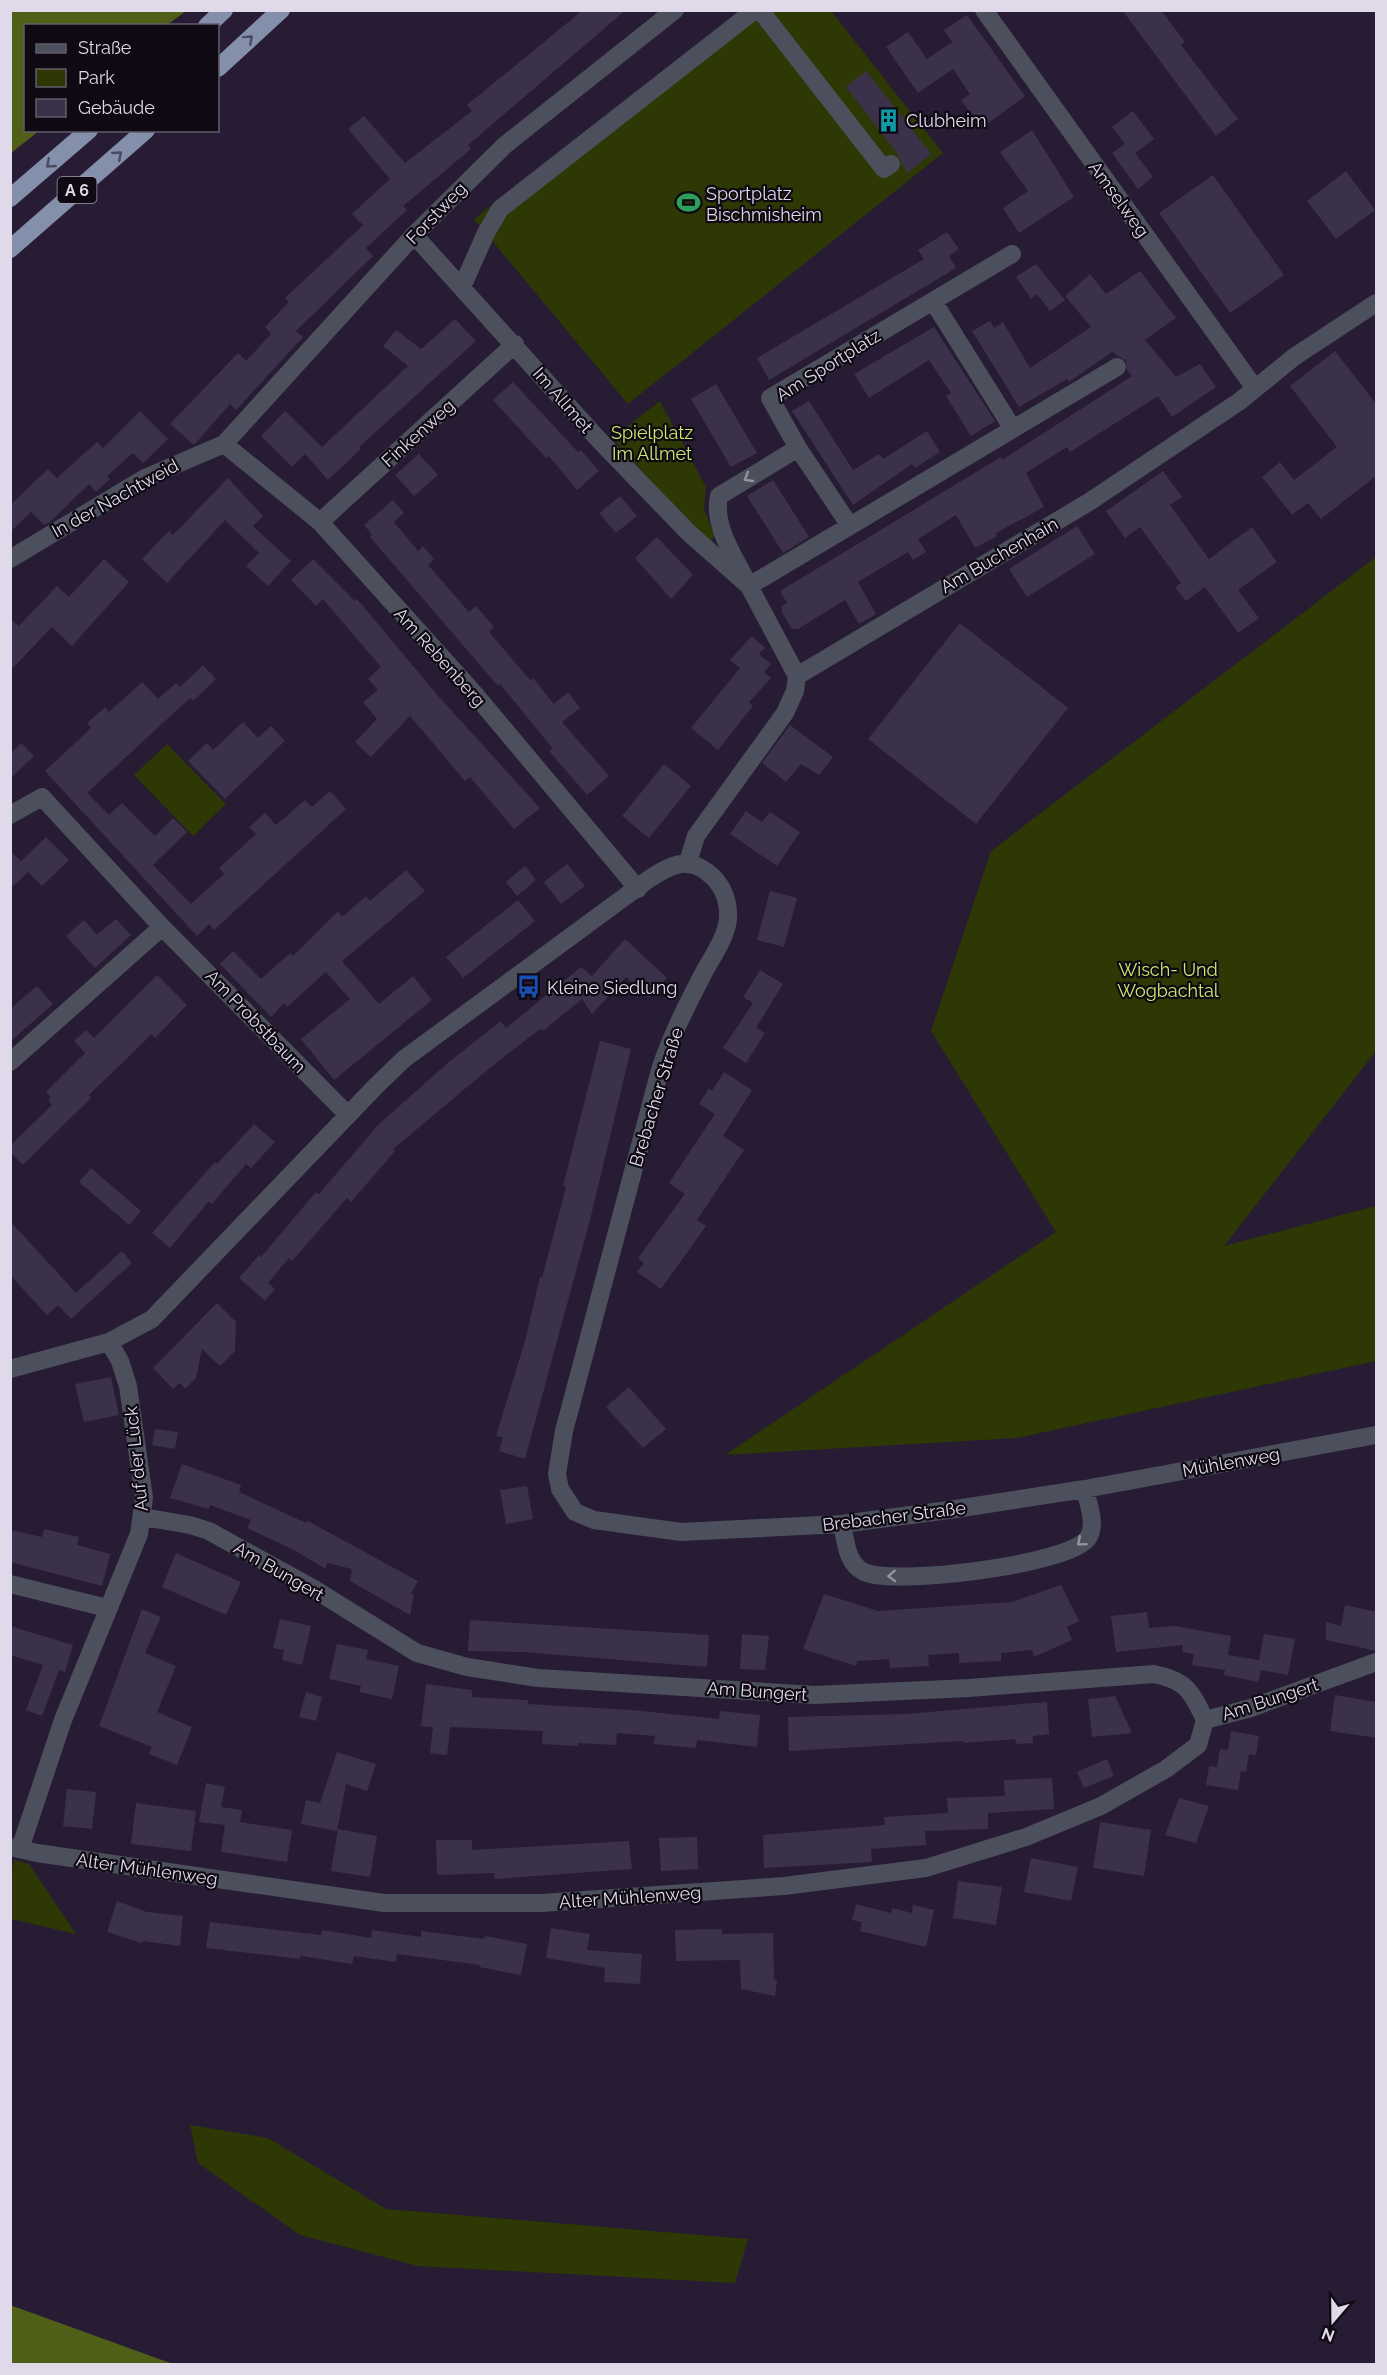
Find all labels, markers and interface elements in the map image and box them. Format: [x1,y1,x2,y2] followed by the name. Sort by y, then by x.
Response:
[24,24,219,132] legend
[243,35,253,46] one-way arrow
[78,37,132,58] text: Straße
[78,67,115,88] text: Park
[78,97,155,118] text: Gebäude
[875,107,901,133] building icon: Clubheim
[906,110,987,131] place label: Clubheim
[111,151,122,162] one-way arrow
[46,157,57,168] one-way arrow
[1084,157,1154,241] street label: Amselweg
[58,177,97,203] road number: A 6
[401,178,471,248] street label: Forstweg
[706,183,822,225] place label: Sportplatz Bischmisheim
[675,190,701,216] sports icon: Sportplatz Bischmisheim
[772,324,884,405] street label: Am Sportplatz
[529,363,597,437] street label: Im Allmet
[377,395,459,471] street label: Finkenweg
[611,422,693,464] park label: Spielplatz Im Allmet
[48,454,182,542] street label: In der Nachtweid
[744,471,754,483] one-way arrow
[937,513,1061,597] street label: Am Buchenhain
[390,603,490,711] street label: Am Rebenberg
[1117,959,1219,1001] park label: Wisch- Und Wogbachtal
[201,965,311,1077] street label: Am Probstbaum
[516,974,542,1000] bus stop icon: Kleine Siedlung
[547,977,677,998] place label: Kleine Siedlung
[625,1025,687,1169] street label: Brebacher Straße
[120,1405,152,1513] street label: Auf der Lück
[1181,1443,1281,1481] street label: Mühlenweg
[821,1497,967,1535] street label: Brebacher Straße
[1076,1534,1087,1545] one-way arrow
[230,1537,328,1605] street label: Am Bungert
[887,1570,896,1583] one-way arrow
[1219,1673,1321,1725] street label: Am Bungert
[706,1677,808,1705] street label: Am Bungert
[75,1849,219,1889] street label: Alter Mühlenweg
[558,1882,702,1912] street label: Alter Mühlenweg
[1303,2291,1363,2351] north arrow
[1319,2324,1337,2346] text: N

